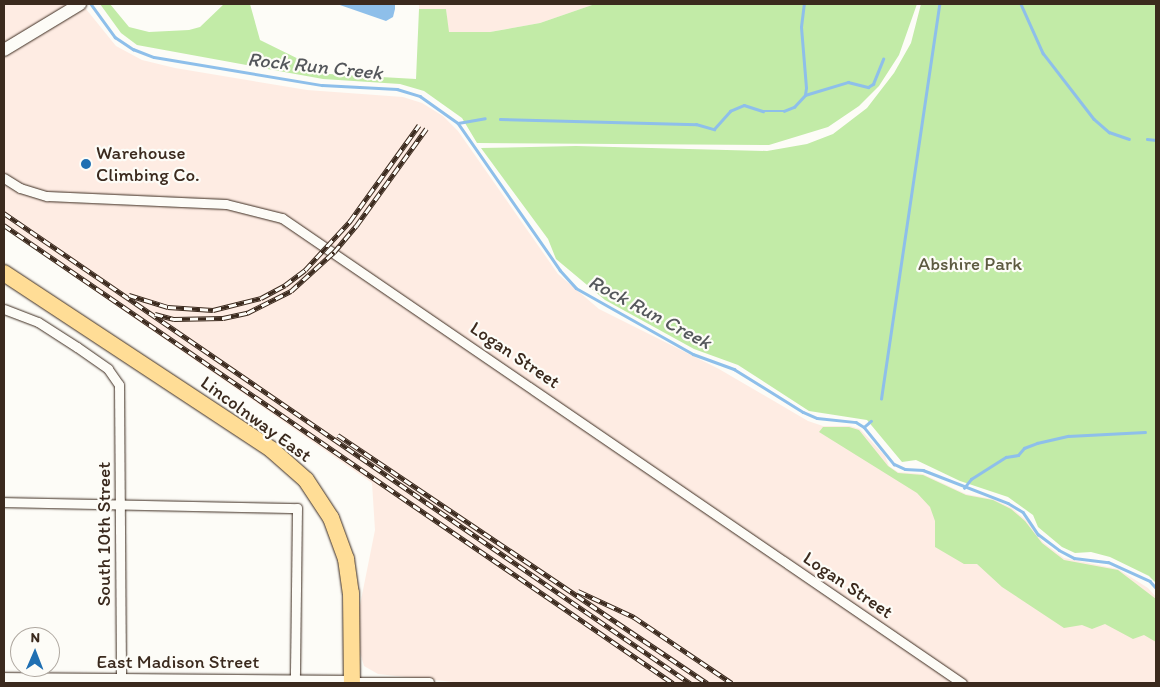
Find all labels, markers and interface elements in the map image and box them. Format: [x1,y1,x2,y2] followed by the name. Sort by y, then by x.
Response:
[247,47,383,85] water label: Rock Run Creek
[96,142,200,186] place label: Warehouse Climbing Co.
[80,158,92,170] marker: Warehouse Climbing Co.
[918,253,1022,275] park label: Abshire Park
[585,270,715,354] water label: Rock Run Creek
[466,317,564,393] street label: Logan Street
[196,371,316,467] street label: Lincolnway East
[93,462,115,606] street label: South 10th Street
[799,547,897,623] street label: Logan Street
[10,627,60,677] north arrow
[30,629,40,646] text: N
[96,651,260,673] street label: East Madison Street

